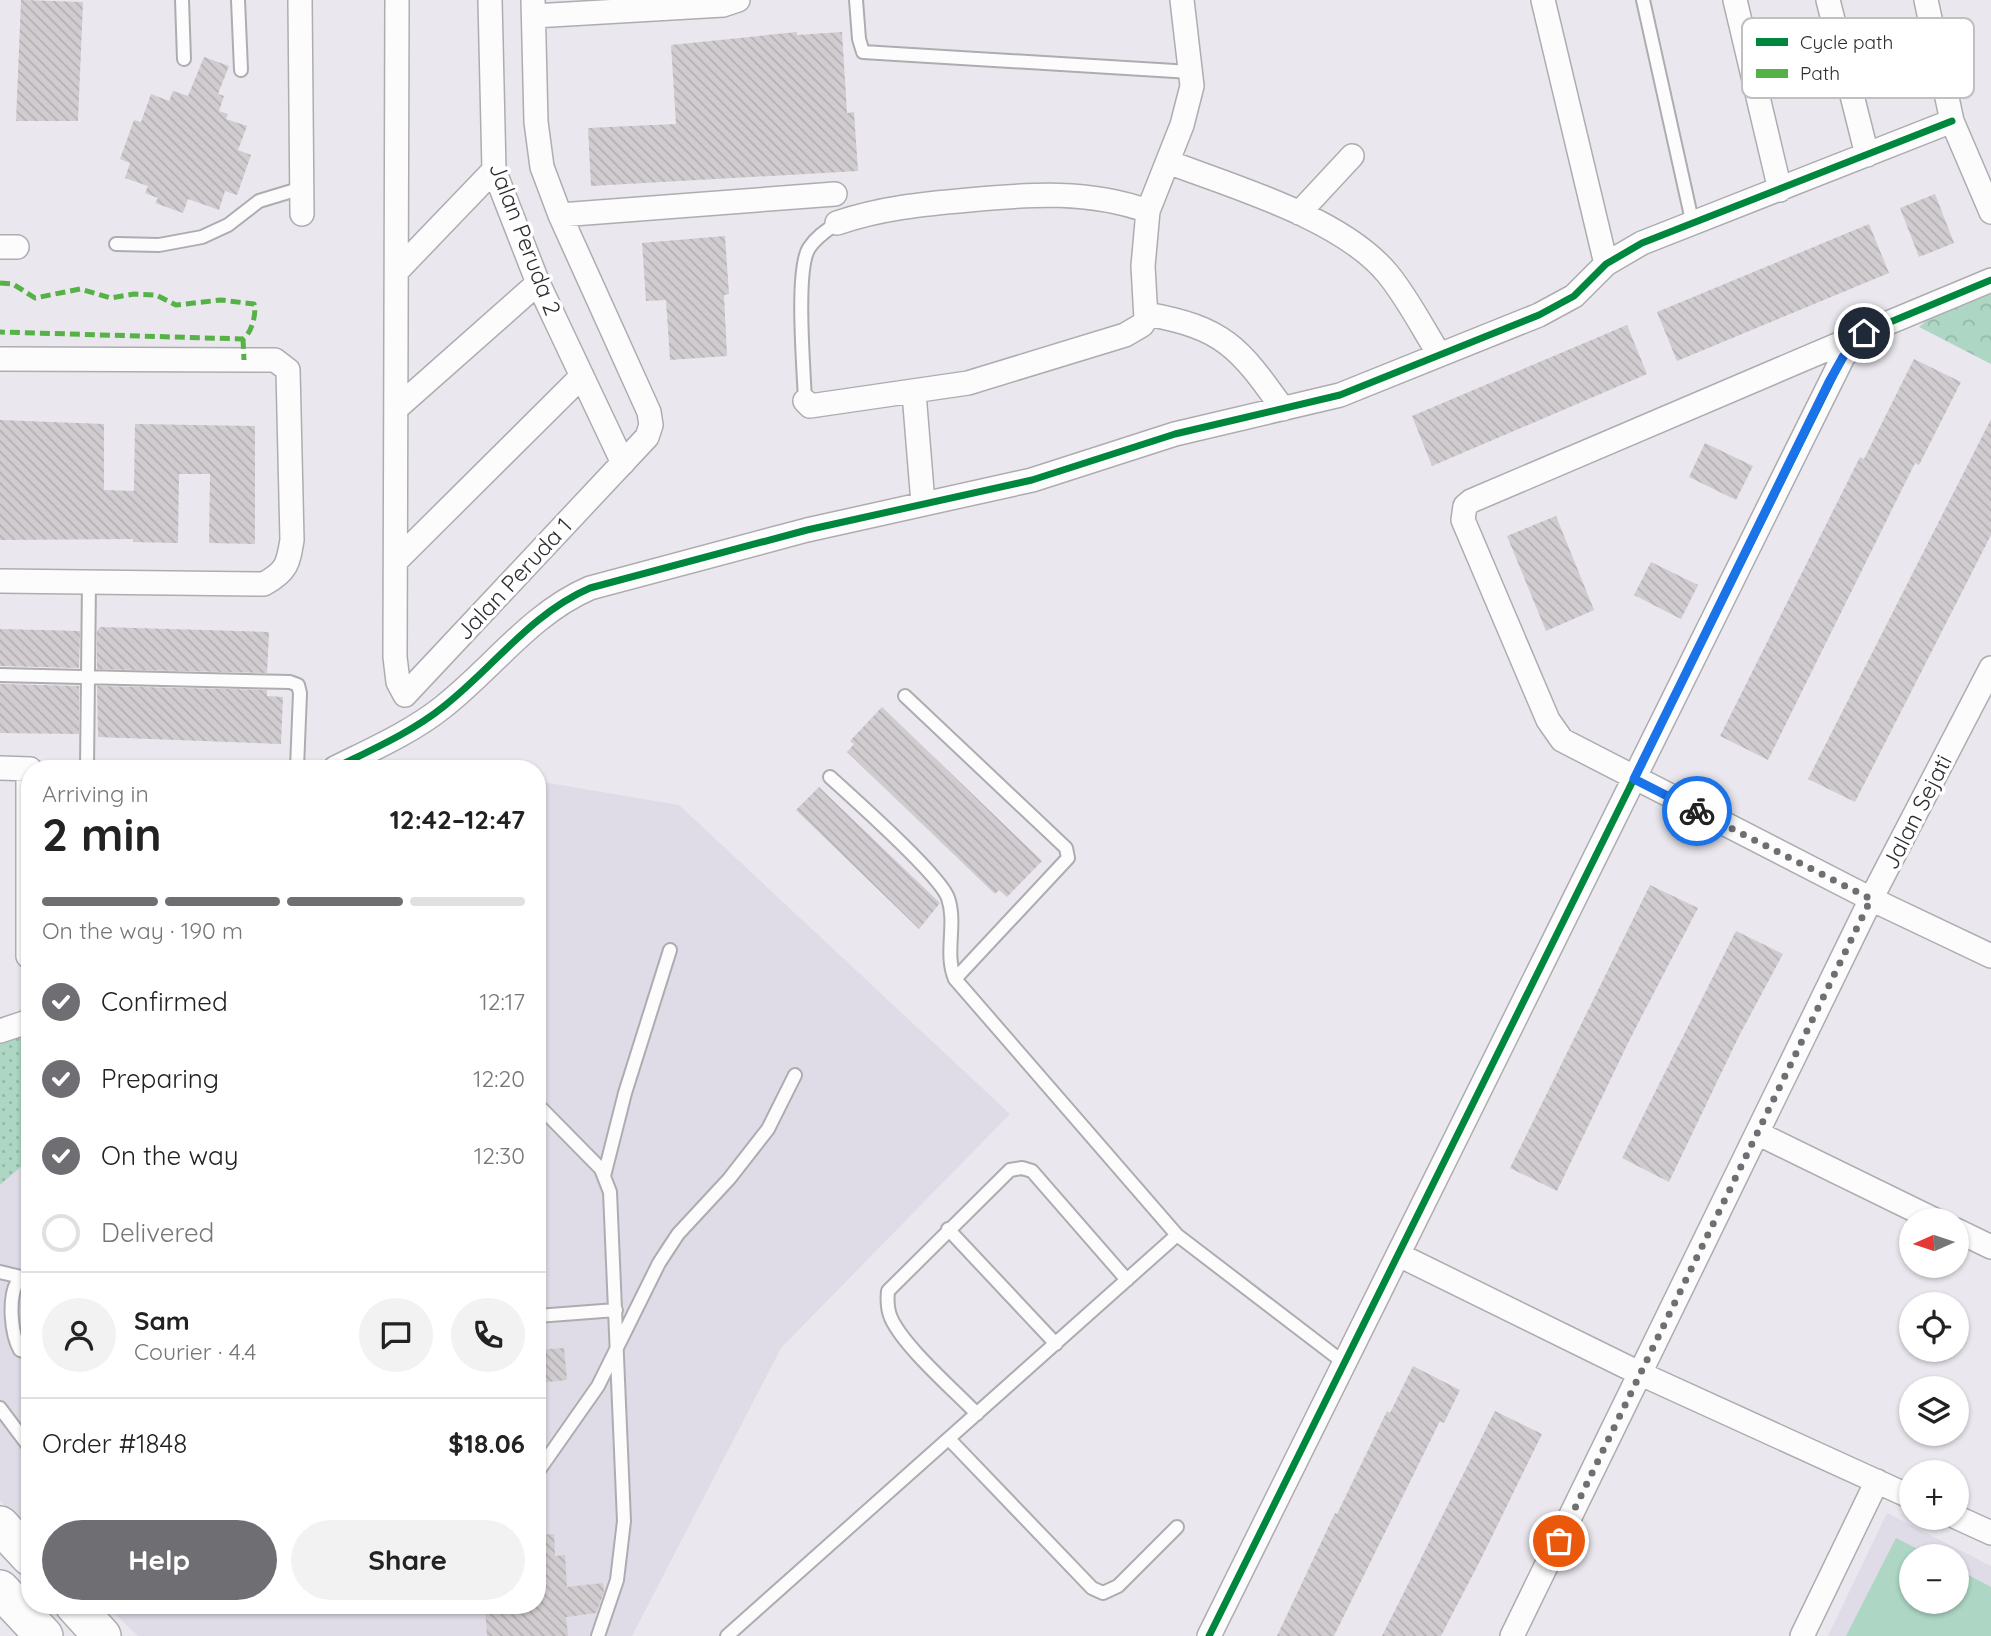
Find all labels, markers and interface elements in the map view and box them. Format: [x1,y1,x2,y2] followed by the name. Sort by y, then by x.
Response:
[1742,18,1974,98] legend
[1800,30,1893,54] text: Cycle path
[1800,61,1840,85] text: Path
[483,158,568,319] street label: Jalan Peruda 2
[1834,303,1894,363] pin
[1845,314,1883,352] icon: home
[449,511,578,646] street label: Jalan Peruda 1
[1875,750,1958,874] street label: Jalan Sejati
[1662,776,1732,846] courier
[42,779,149,808] text: Arriving in
[1678,792,1716,830] icon: bike
[390,803,525,836] text: 12:42–12:47
[42,805,162,863] text: 2 min
[42,916,243,945] text: On the way · 190 m
[42,983,80,1021] icon: check
[101,985,228,1018] text: Confirmed
[479,987,525,1016] text: 12:17
[42,1060,80,1098] icon: check
[101,1062,219,1095] text: Preparing
[473,1064,525,1093] text: 12:20
[42,1137,80,1175] icon: check
[101,1139,239,1172] text: On the way
[474,1141,525,1170] text: 12:30
[1899,1208,1969,1278] north arrow
[1899,1208,1969,1614] map controls
[101,1216,214,1249] text: Delivered
[1899,1292,1969,1362] button: locate
[42,1298,116,1372] button: person
[359,1298,433,1372] button: chat
[451,1298,525,1372] button: phone
[134,1304,190,1337] text: Sam
[134,1337,256,1366] text: Courier · 4.4
[1899,1376,1969,1446] button: layers
[42,1427,187,1460] text: Order #1848
[448,1427,525,1460] text: $18.06
[1899,1460,1969,1530] button: +
[1529,1511,1589,1571] pin
[42,1520,277,1600] button: Help
[291,1520,525,1600] button: Share
[1540,1522,1578,1560] icon: bag
[1899,1544,1969,1614] button: −

